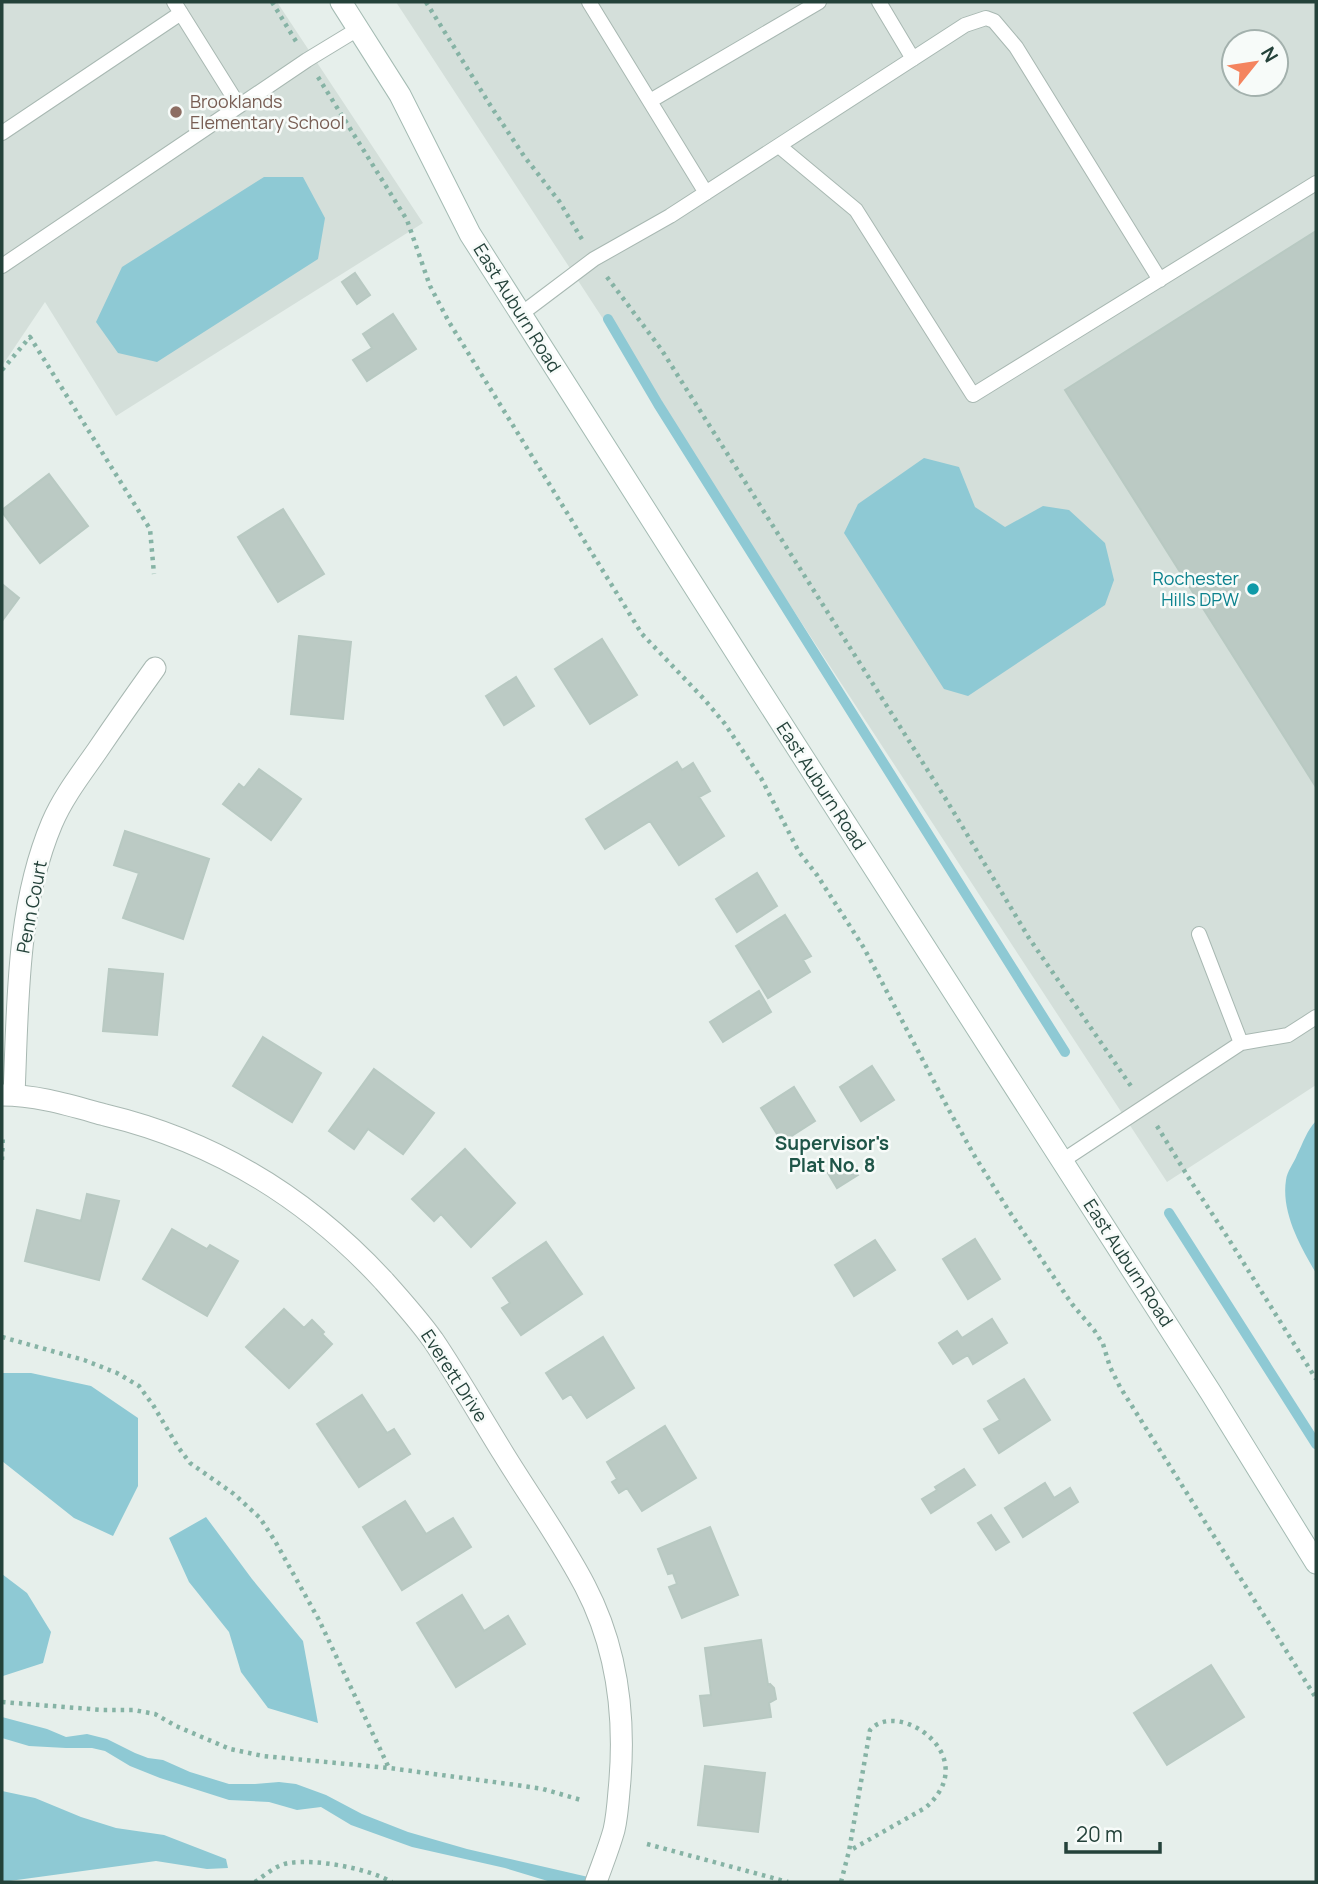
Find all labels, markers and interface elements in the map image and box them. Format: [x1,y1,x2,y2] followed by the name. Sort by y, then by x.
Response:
[1220,28,1290,98] north arrow
[1255,42,1284,67] text: N
[190,89,345,134] place label: Brooklands Elementary School
[168,104,184,120] marker: Brooklands Elementary School
[469,239,567,376] street label: East Auburn Road
[1153,566,1240,611] place label: Rochester Hills DPW
[1245,581,1261,597] marker: Rochester Hills DPW
[772,717,872,854] street label: East Auburn Road
[10,858,52,955] street label: Penn Court
[775,1130,889,1178] district label: Supervisor's Plat No. 8
[1079,1194,1179,1331] street label: East Auburn Road
[416,1325,494,1426] street label: Everett Drive
[1066,1811,1160,1855] scale bar
[1076,1820,1123,1848] text: 20 m

